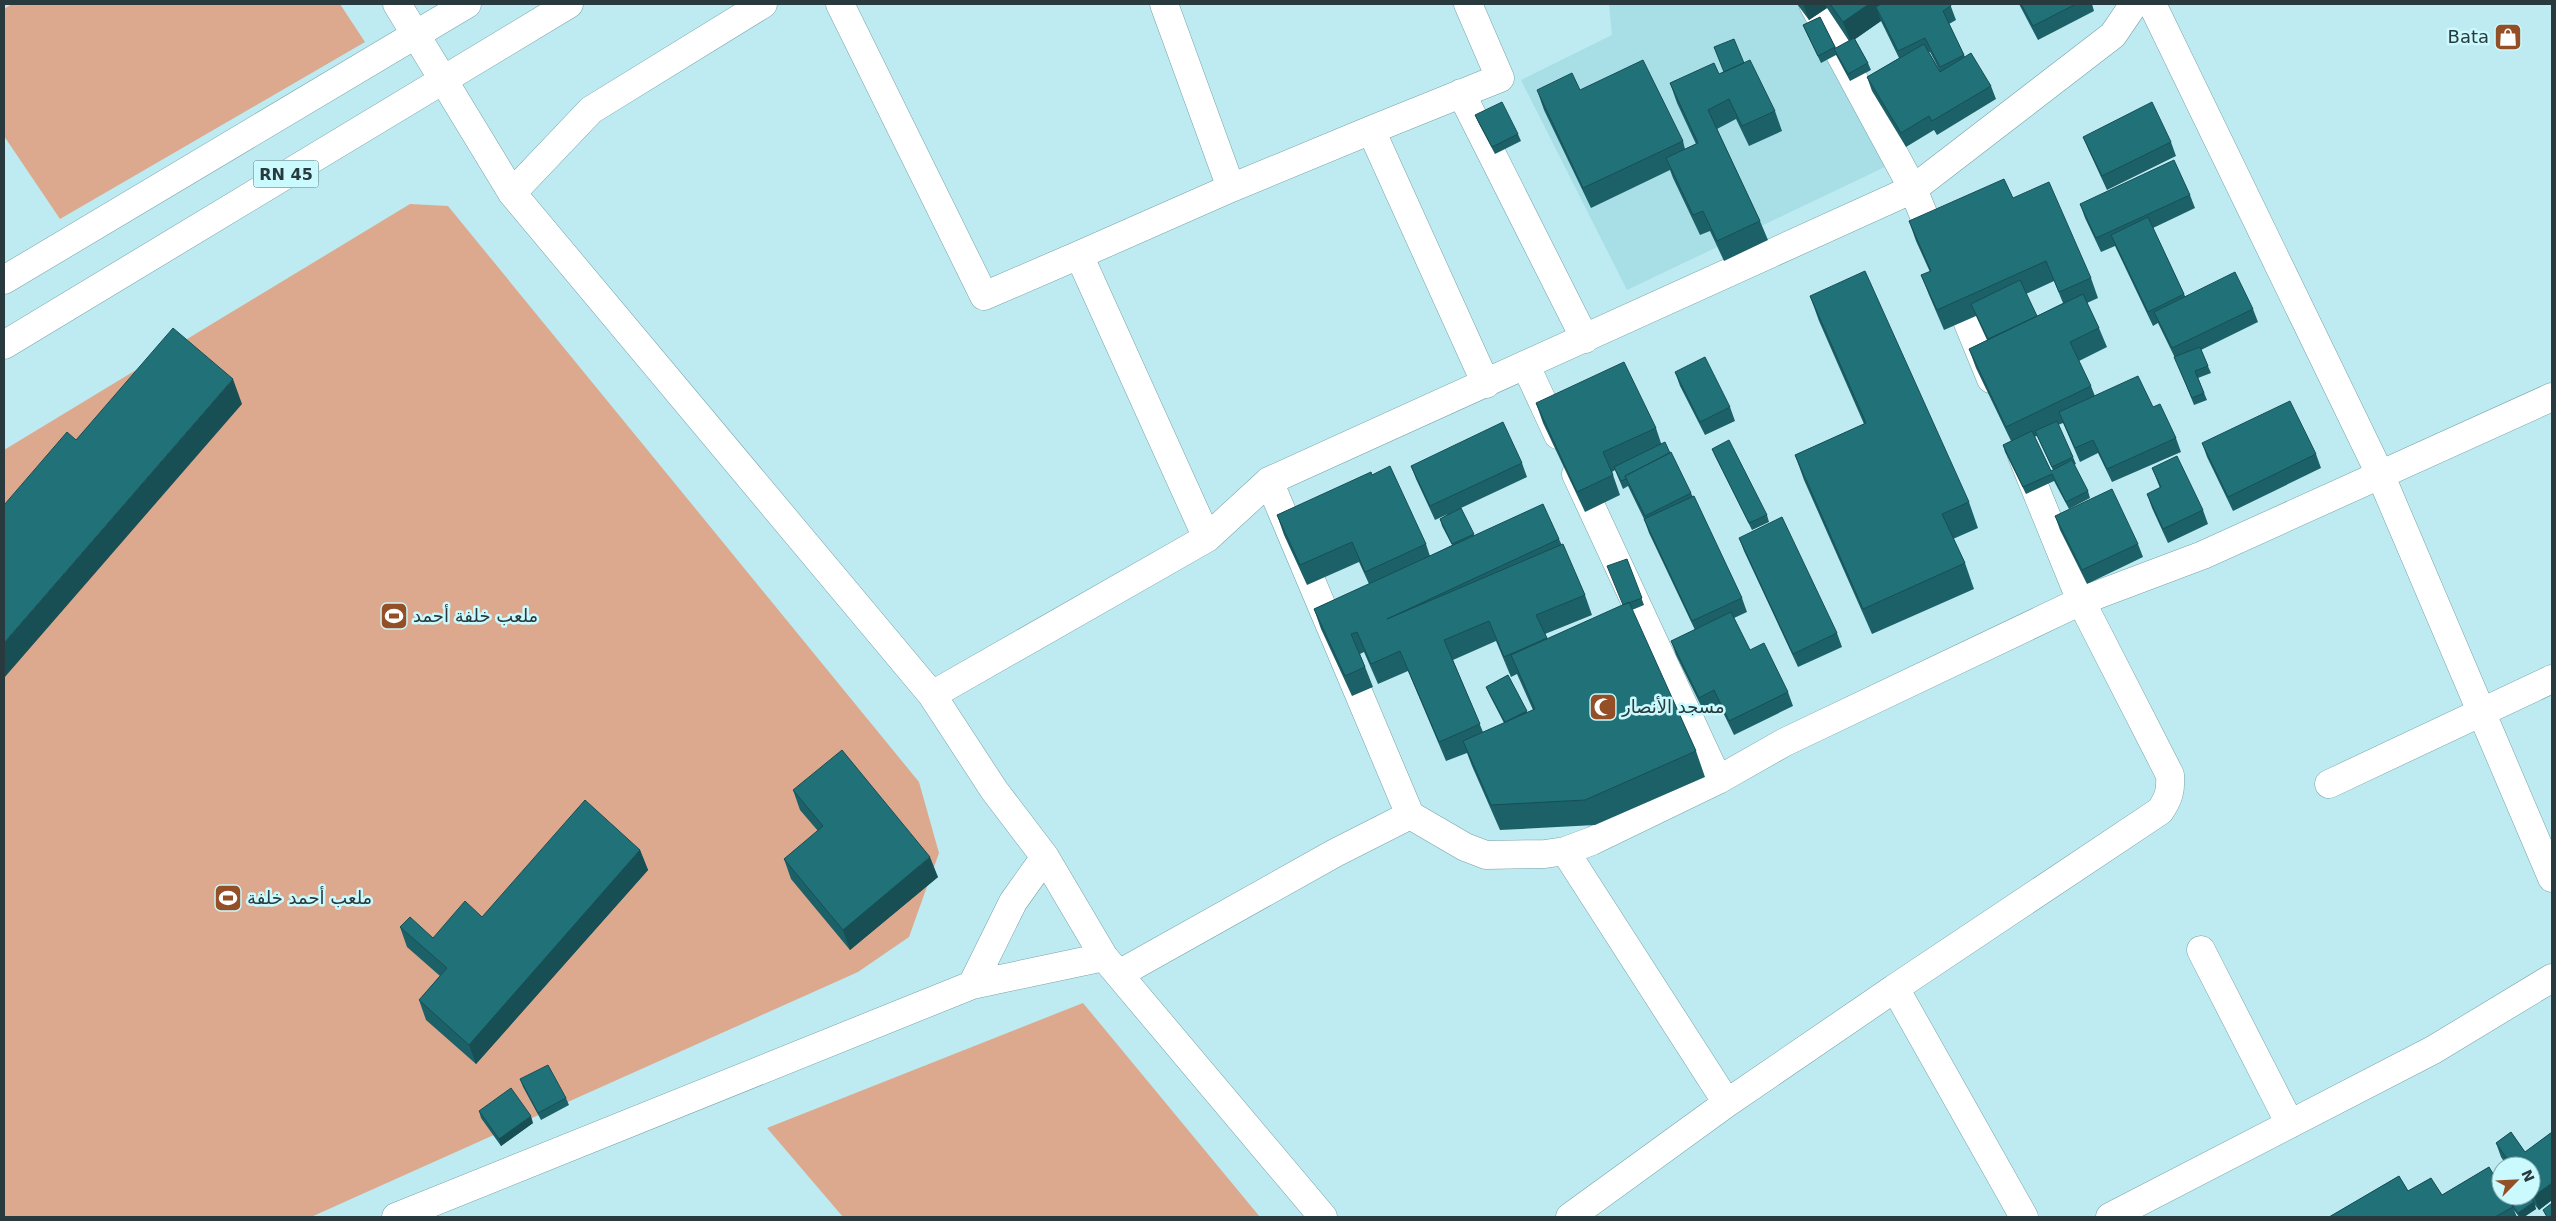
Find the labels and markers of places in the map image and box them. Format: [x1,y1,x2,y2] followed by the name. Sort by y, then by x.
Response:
[2493,22,2523,52] shop icon: Bata
[2448,26,2489,47] place label: Bata
[379,601,409,631] sports icon: ملعب خلفة أحمد
[413,604,538,626] place label: ملعب خلفة أحمد
[1588,692,1618,722] mosque icon: مسجد الأنصار
[1621,696,1725,717] place label: مسجد الأنصار
[213,883,243,913] sports icon: ملعب أحمد خلفة
[247,886,372,908] place label: ملعب أحمد خلفة

